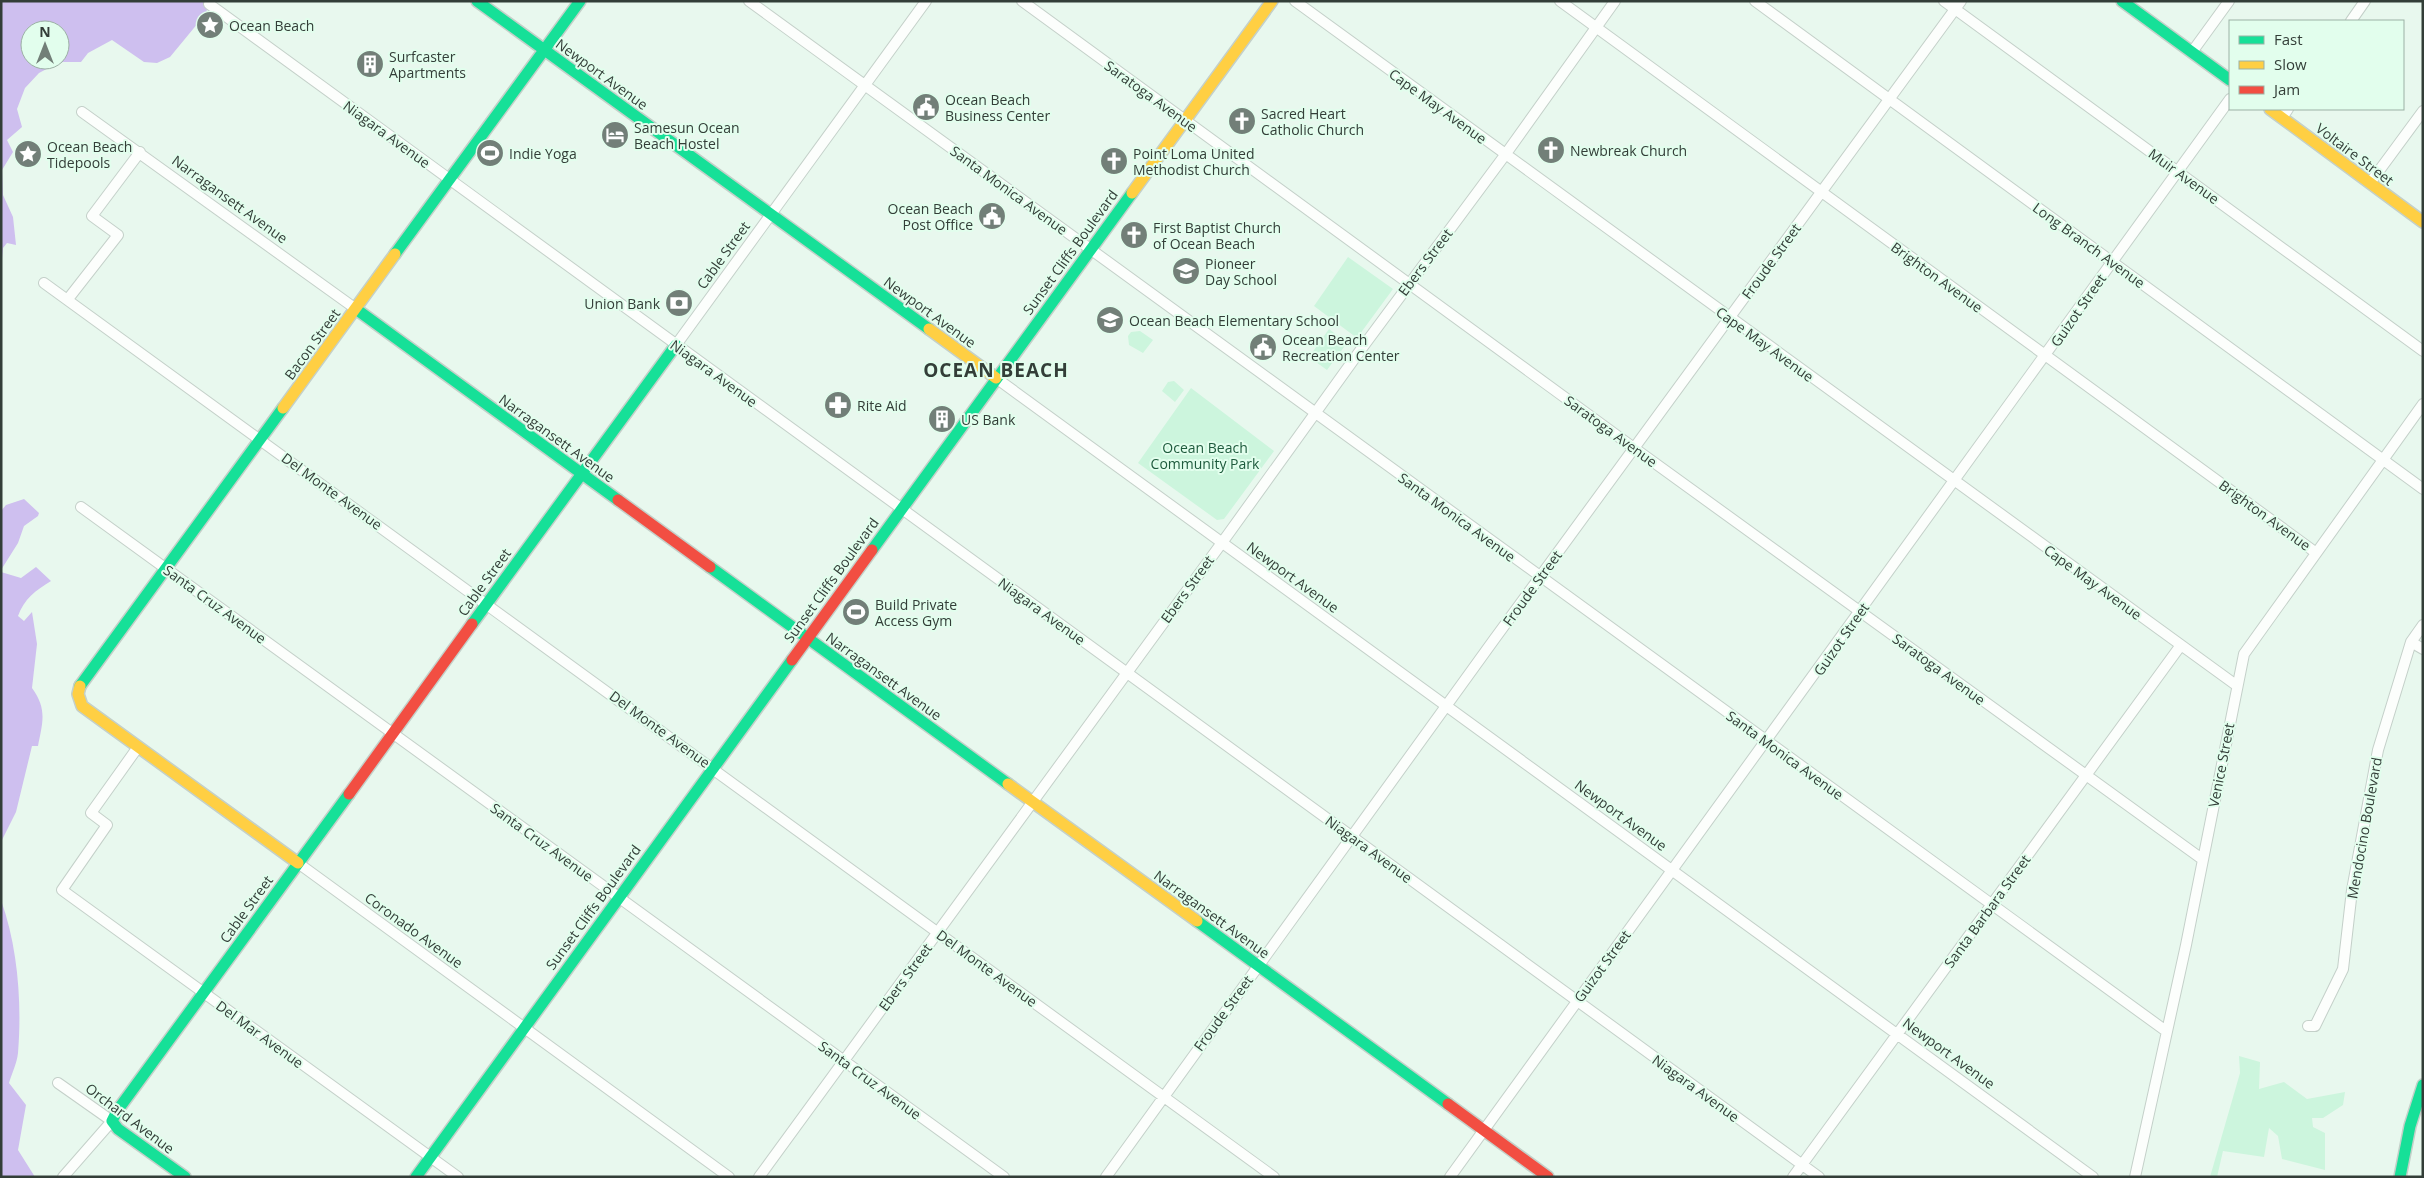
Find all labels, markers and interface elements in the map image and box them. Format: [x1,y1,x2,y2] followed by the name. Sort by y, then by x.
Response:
[195,10,225,40] place icon: Ocean Beach
[229,16,314,35] place label: Ocean Beach
[20,20,70,70] north arrow
[2229,20,2404,110] legend
[39,22,51,41] text: N
[2274,29,2303,49] text: Fast
[552,34,652,114] street label: Newport Avenue
[389,47,466,82] place label: Surfcaster Apartments
[355,49,385,79] building icon: Surfcaster Apartments
[2274,54,2307,74] text: Slow
[1101,56,1201,136] street label: Saratoga Avenue
[1385,64,1491,148] street label: Cape May Avenue
[2272,79,2300,99] text: Jam
[945,90,1050,125] place label: Ocean Beach Business Center
[911,92,941,122] public building icon: Ocean Beach Business Center
[340,96,434,172] street label: Niagara Avenue
[1261,104,1364,139] place label: Sacred Heart Catholic Church
[1227,106,1257,136] church icon: Sacred Heart Catholic Church
[634,118,740,153] place label: Samesun Ocean Beach Hostel
[2312,118,2398,190] street label: Voltaire Street
[600,120,630,150] hotel icon: Samesun Ocean Beach Hostel
[1536,135,1566,165] church icon: Newbreak Church
[47,137,132,172] place label: Ocean Beach Tidepools
[475,138,505,168] sports icon: Indie Yoga
[13,139,43,169] place icon: Ocean Beach Tidepools
[947,141,1072,239] street label: Santa Monica Avenue
[1570,141,1687,160] place label: Newbreak Church
[509,144,577,163] place label: Indie Yoga
[1133,144,1254,179] place label: Point Loma United Methodist Church
[2145,144,2223,208] street label: Muir Avenue
[1099,146,1129,176] church icon: Point Loma United Methodist Church
[168,151,292,247] street label: Narragansett Avenue
[1018,186,1122,318] street label: Sunset Cliffs Boulevard
[2029,198,2149,292] street label: Long Branch Avenue
[888,199,973,234] place label: Ocean Beach Post Office
[977,201,1007,231] public building icon: Ocean Beach Post Office
[692,217,754,293] street label: Cable Street
[1153,218,1281,253] place label: First Baptist Church of Ocean Beach
[1737,219,1805,303] street label: Froude Street
[1119,220,1149,250] church icon: First Baptist Church of Ocean Beach
[1394,225,1456,299] street label: Ebers Street
[1887,237,1987,317] street label: Brighton Avenue
[1205,254,1277,289] place label: Pioneer Day School
[1171,256,1201,286] school or university icon: Pioneer Day School
[2046,270,2110,350] street label: Guizot Street
[880,272,980,352] street label: Newport Avenue
[664,288,694,318] bank icon: Union Bank
[584,294,661,313] place label: Union Bank
[1712,302,1818,386] street label: Cape May Avenue
[280,305,344,383] street label: Bacon Street
[1095,305,1125,335] school or university icon: Ocean Beach Elementary School
[1129,311,1339,330] place label: Ocean Beach Elementary School
[1282,330,1400,365] place label: Ocean Beach Recreation Center
[1248,332,1278,362] public building icon: Ocean Beach Recreation Center
[667,335,761,411] street label: Niagara Avenue
[923,357,1069,383] district label: OCEAN BEACH
[495,390,619,486] street label: Narragansett Avenue
[823,390,853,420] pharmacy icon: Rite Aid
[1561,391,1661,471] street label: Saratoga Avenue
[857,396,907,415] place label: Rite Aid
[927,404,957,434] building icon: US Bank
[961,410,1016,429] place label: US Bank
[1151,438,1260,473] park label: Ocean Beach Community Park
[278,448,386,534] street label: Del Monte Avenue
[1395,468,1520,566] street label: Santa Monica Avenue
[2215,475,2315,555] street label: Brighton Avenue
[779,514,883,646] street label: Sunset Cliffs Boulevard
[1243,537,1343,617] street label: Newport Avenue
[2040,540,2146,624] street label: Cape May Avenue
[453,544,515,620] street label: Cable Street
[1498,546,1566,630] street label: Froude Street
[1156,551,1218,627] street label: Ebers Street
[160,560,270,648] street label: Santa Cruz Avenue
[995,573,1089,649] street label: Niagara Avenue
[875,595,957,630] place label: Build Private Access Gym
[841,597,871,627] sports icon: Build Private Access Gym
[1809,599,1873,679] street label: Guizot Street
[822,628,946,724] street label: Narragansett Avenue
[1889,629,1989,709] street label: Saratoga Avenue
[606,686,714,772] street label: Del Monte Avenue
[1723,706,1848,804] street label: Santa Monica Avenue
[2204,721,2238,809] street label: Venice Street
[2342,756,2386,900] street label: Mendocino Boulevard
[1571,775,1671,855] street label: Newport Avenue
[487,798,597,886] street label: Santa Cruz Avenue
[1322,811,1416,887] street label: Niagara Avenue
[541,841,645,973] street label: Sunset Cliffs Boulevard
[1939,851,2035,971] street label: Santa Barbara Street
[1150,866,1274,962] street label: Narragansett Avenue
[215,871,277,947] street label: Cable Street
[361,888,467,972] street label: Coronado Avenue
[933,925,1041,1011] street label: Del Monte Avenue
[1569,926,1635,1006] street label: Guizot Street
[874,939,936,1015] street label: Ebers Street
[1189,971,1257,1055] street label: Froude Street
[212,996,308,1072] street label: Del Mar Avenue
[1899,1013,1999,1093] street label: Newport Avenue
[815,1036,925,1124] street label: Santa Cruz Avenue
[1649,1050,1743,1126] street label: Niagara Avenue
[82,1078,178,1158] street label: Orchard Avenue

